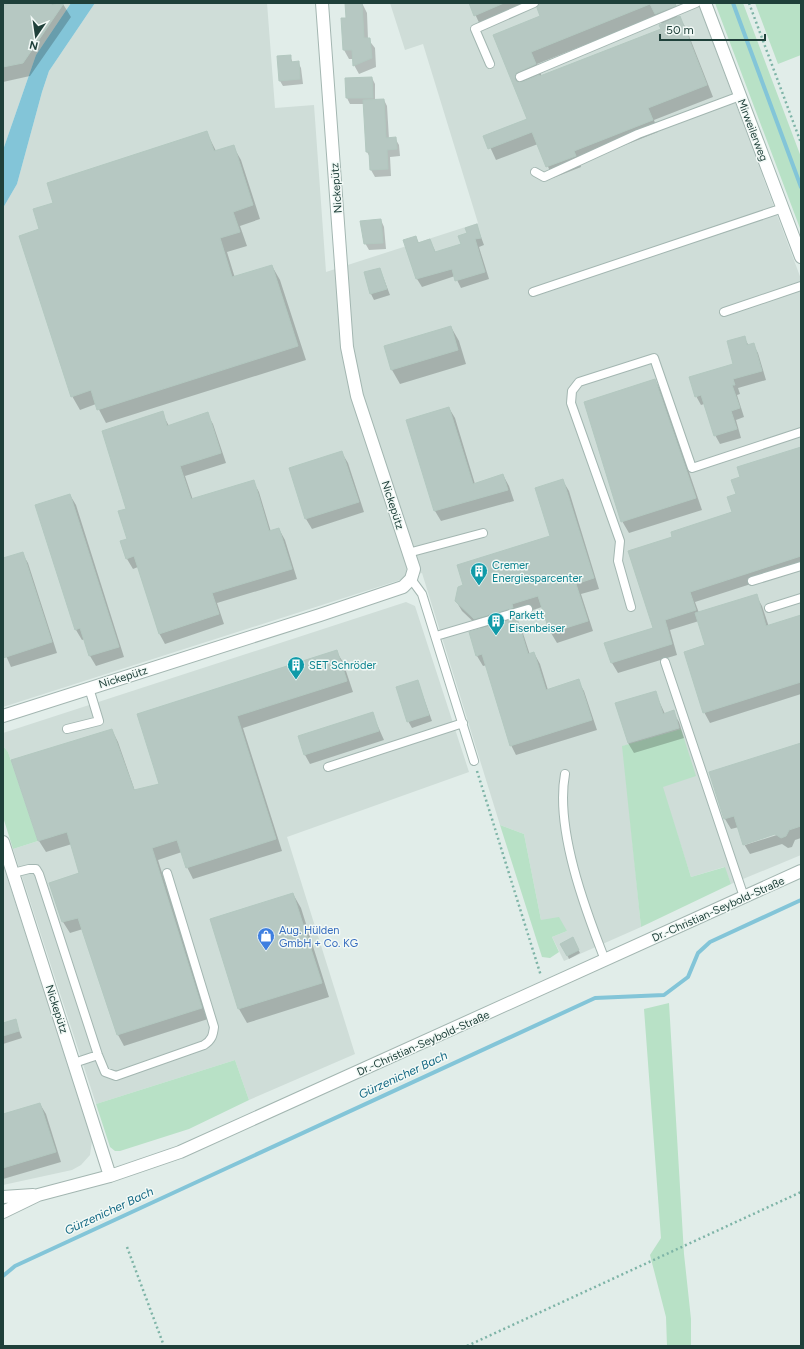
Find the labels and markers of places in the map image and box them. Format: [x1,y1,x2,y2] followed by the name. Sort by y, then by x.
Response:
[492,559,583,585] place label: Cremer Energiesparcenter
[469,561,489,586] building icon: Cremer Energiesparcenter
[509,609,565,635] place label: Parkett Eisenbeiser
[486,611,506,636] building icon: Parkett Eisenbeiser
[286,655,306,680] building icon: SET Schröder
[309,659,376,672] place label: SET Schröder
[279,924,358,950] place label: Aug. Hülden GmbH + Co. KG
[256,926,276,951] shop icon: Aug. Hülden GmbH + Co. KG

